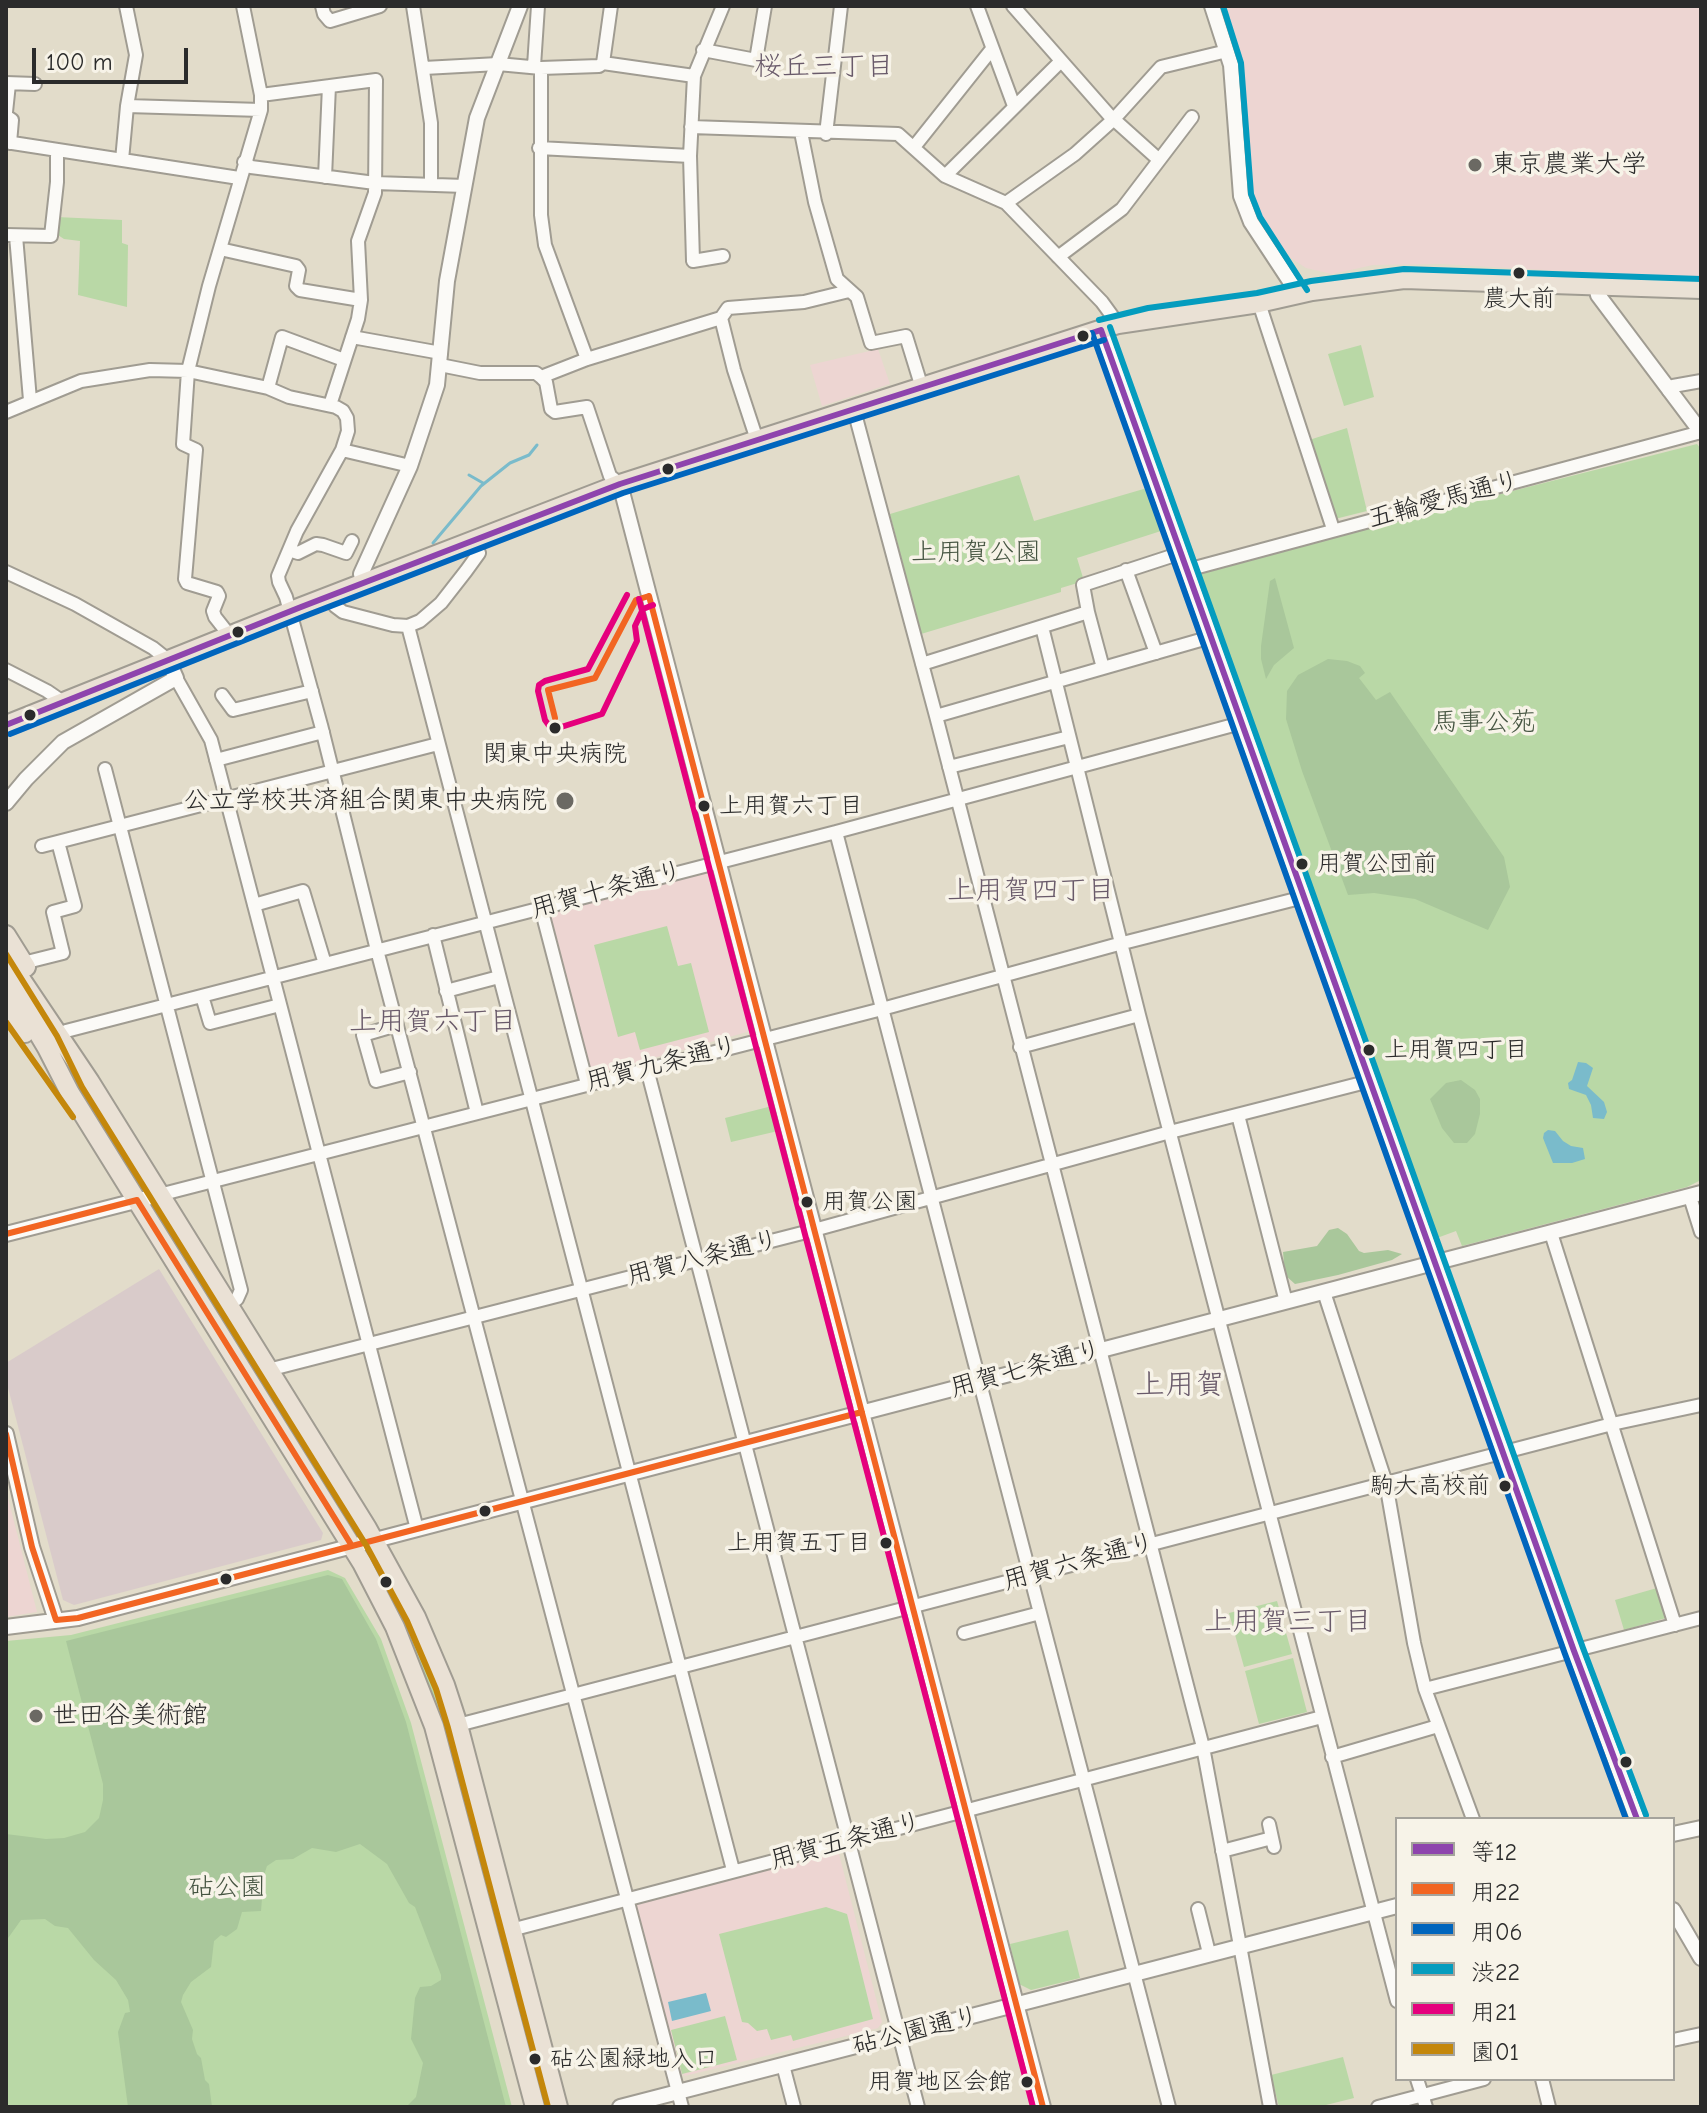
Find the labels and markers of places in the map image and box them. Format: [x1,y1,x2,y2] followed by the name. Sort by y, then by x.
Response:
[1491,149,1647,181] place label: 東京農業大学
[1466,156,1484,174] marker: 東京農業大学
[1511,265,1527,281] marker: 農大前
[1483,285,1555,313] place label: 農大前
[1075,328,1091,344] unlabelled marker
[660,461,676,477] unlabelled marker
[230,624,246,640] unlabelled marker
[22,707,38,723] unlabelled marker
[547,720,563,736] marker: 関東中央病院
[483,740,627,768] place label: 関東中央病院
[183,785,547,817] place label: 公立学校共済組合関東中央病院
[554,790,576,812] marker: 公立学校共済組合関東中央病院
[719,792,863,820] place label: 上用賀六丁目
[696,798,712,814] marker: 上用賀六丁目
[1317,850,1437,878] place label: 用賀公団前
[1294,856,1310,872] marker: 用賀公団前
[1384,1036,1528,1064] place label: 上用賀四丁目
[1361,1042,1377,1058] marker: 上用賀四丁目
[822,1188,918,1216] place label: 用賀公園
[799,1194,815,1210] marker: 用賀公園
[1370,1472,1490,1500] place label: 駒大高校前
[1497,1478,1513,1494] marker: 駒大高校前
[477,1503,493,1519] unlabelled marker
[727,1529,871,1557] place label: 上用賀五丁目
[878,1535,894,1551] marker: 上用賀五丁目
[218,1571,234,1587] unlabelled marker
[378,1574,394,1590] unlabelled marker
[52,1700,208,1732] place label: 世田谷美術館
[27,1707,45,1725] marker: 世田谷美術館
[1618,1754,1634,1770] unlabelled marker
[550,2045,718,2073] place label: 砧公園緑地入口
[527,2051,543,2067] marker: 砧公園緑地入口
[868,2068,1012,2096] place label: 用賀地区会館
[1019,2074,1035,2090] marker: 用賀地区会館

